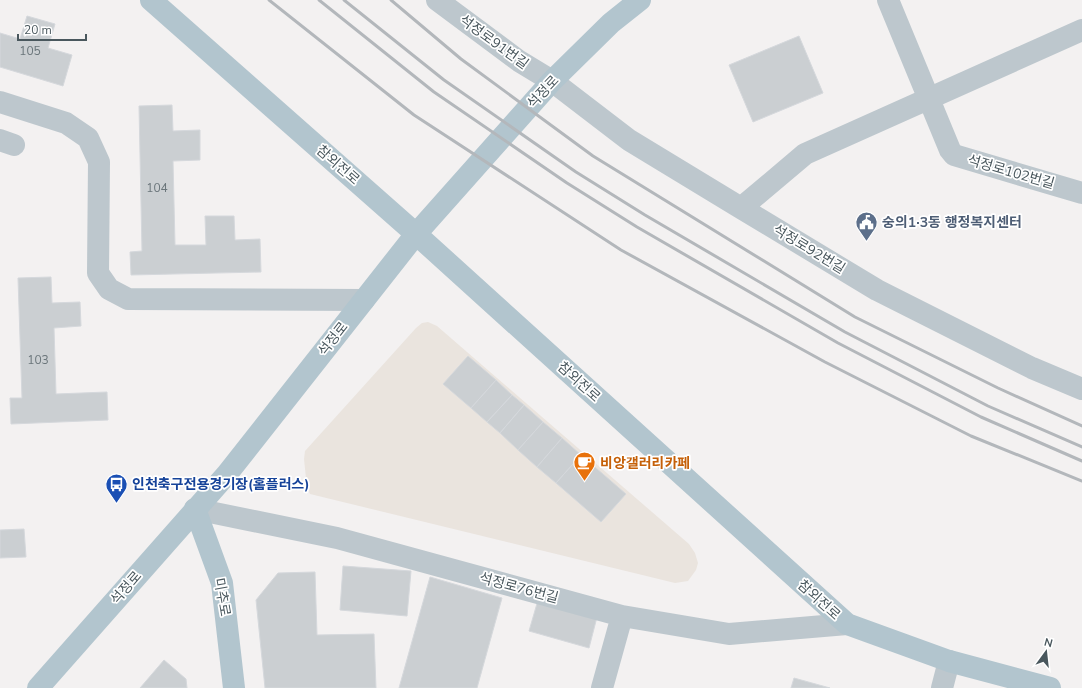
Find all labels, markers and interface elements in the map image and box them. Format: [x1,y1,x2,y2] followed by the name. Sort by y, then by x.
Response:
[456,10,532,74] street label: 석정로91번길
[18,16,86,42] scale bar
[24,22,52,38] text: 20 m
[19,43,41,59] house number: 105
[523,71,563,113] street label: 석정로
[312,141,364,189] street label: 참외전로
[965,151,1057,193] street label: 석정로102번길
[146,180,168,196] house number: 104
[854,209,880,242] public building icon: 숭의1·3동 행정복지센터
[882,213,1022,232] place label: 숭의1·3동 행정복지센터
[769,220,849,278] street label: 석정로92번길
[314,318,352,360] street label: 석정로
[27,352,49,368] house number: 103
[553,358,605,406] street label: 참외전로
[571,450,597,483] cafe icon: 비앙갤러리카페
[600,454,690,473] place label: 비앙갤러리카페
[103,471,129,504] bus stop icon: 인천축구전용경기장(홈플러스)
[132,475,309,494] place label: 인천축구전용경기장(홈플러스)
[106,567,146,609] street label: 석정로
[477,568,561,608] street label: 석정로76번길
[209,576,235,618] street label: 미추로
[793,576,845,624] street label: 참외전로
[1026,632,1066,672] north arrow
[1043,635,1054,651] text: N

